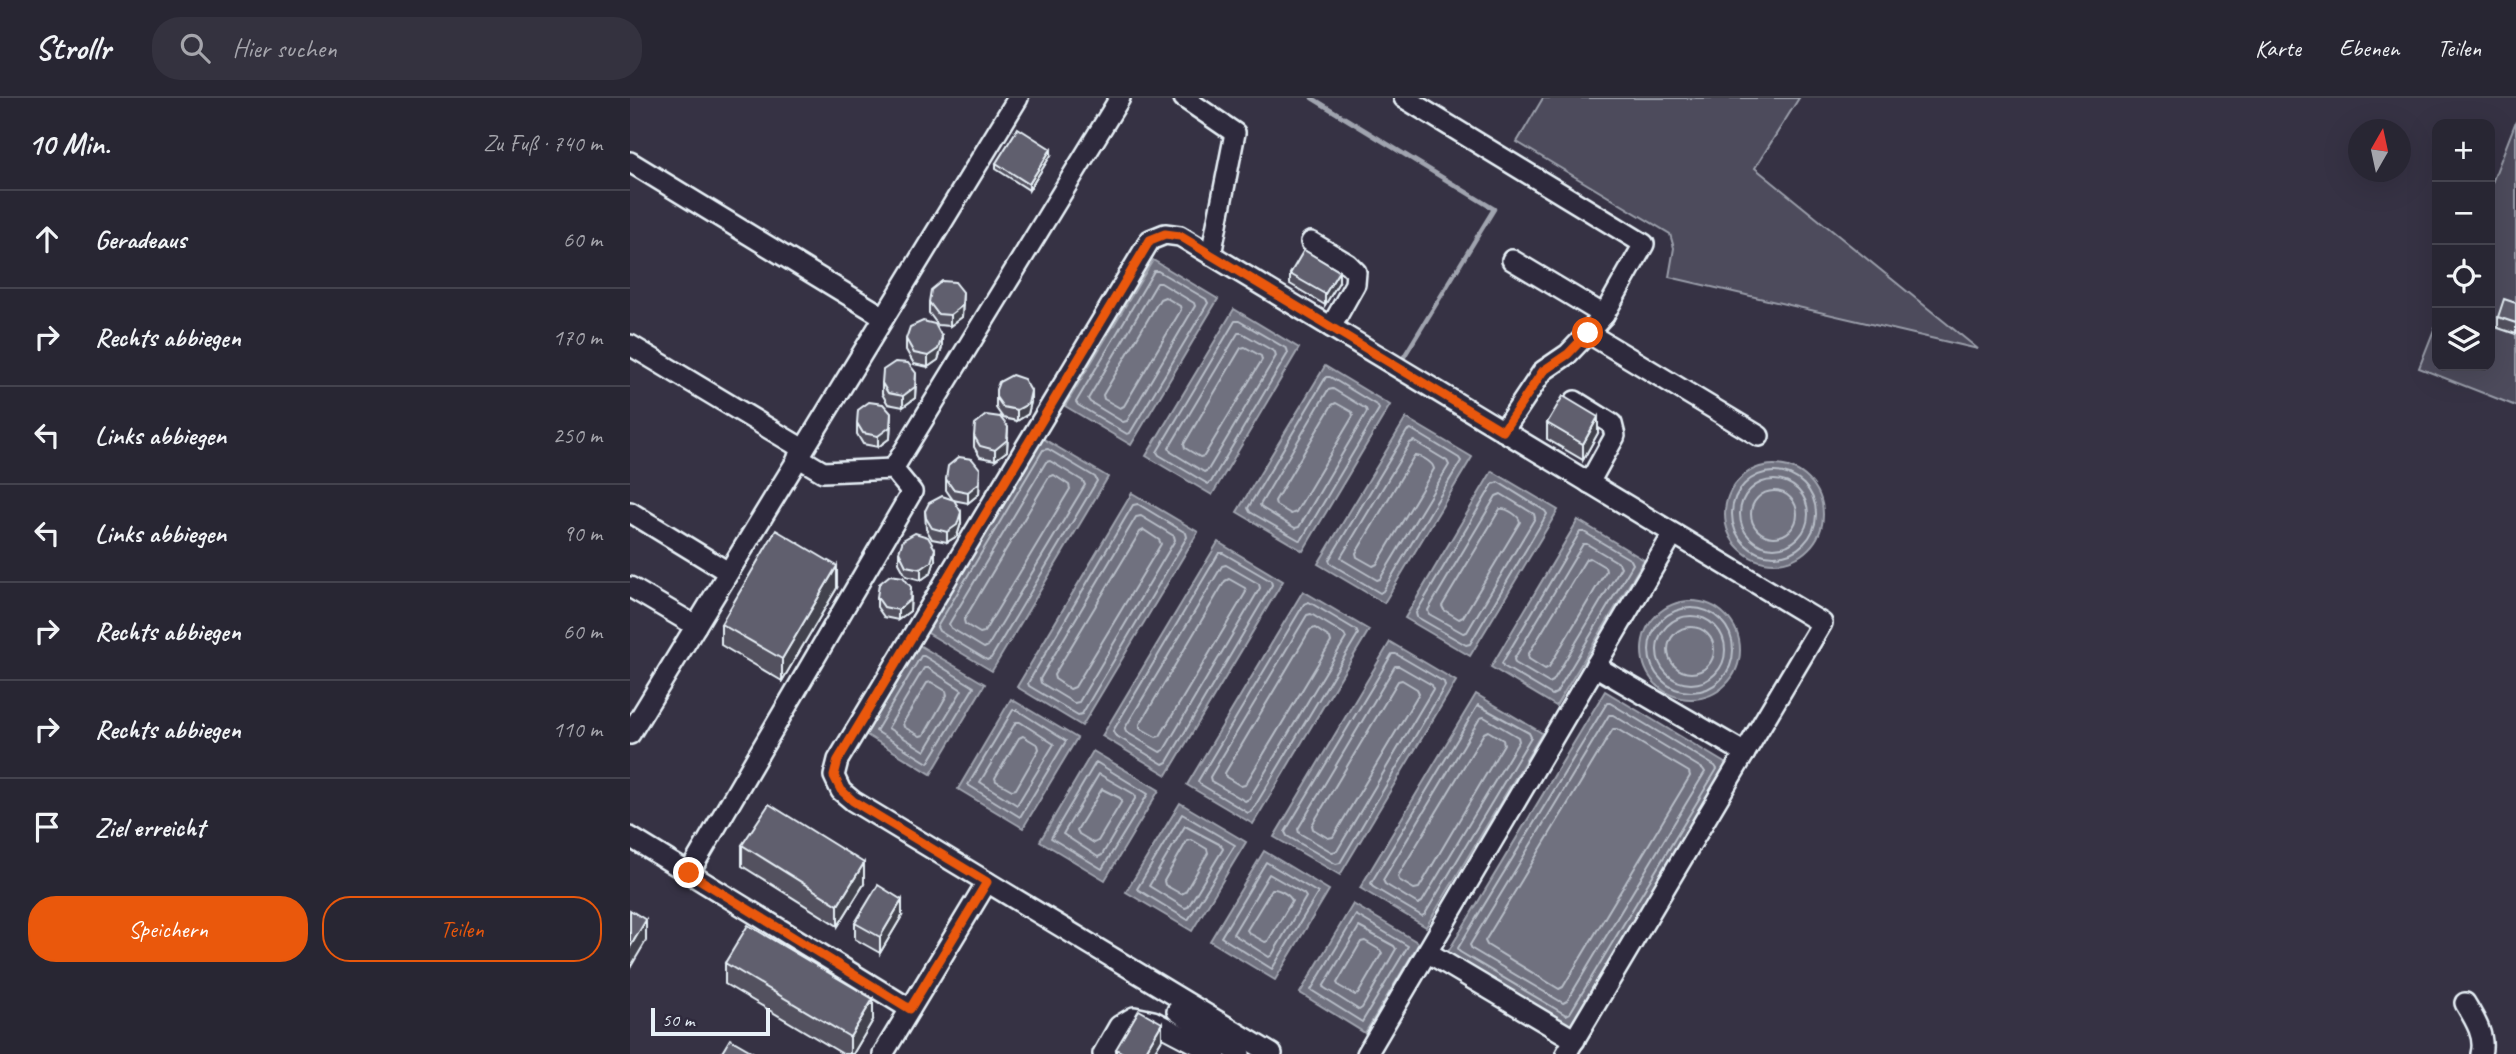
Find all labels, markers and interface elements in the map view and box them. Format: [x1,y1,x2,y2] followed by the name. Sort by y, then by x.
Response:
[152,17,642,80] search box
[35,27,110,69] text: Strollr
[176,29,214,67] icon: search
[232,32,337,65] text: Hier suchen
[2255,33,2301,63] text: Karte
[2339,33,2399,63] text: Ebenen
[2437,33,2481,63] text: Teilen
[2348,119,2411,182] north arrow
[2432,119,2495,371] map controls
[2432,119,2495,182] button: +
[28,125,110,163] text: 10 Min.
[483,129,602,158] text: Zu Fuß · 740 m
[2432,182,2495,245] button: −
[28,220,66,258] icon: ahead
[95,223,186,256] text: Geradeaus
[563,225,602,254] text: 60 m
[2432,245,2495,308] button: locate
[2432,308,2495,371] button: layers
[1572,317,1603,348] route start
[28,318,66,356] icon: right
[95,321,241,354] text: Rechts abbiegen
[553,323,602,352] text: 170 m
[28,416,66,454] icon: left
[95,419,226,452] text: Links abbiegen
[553,421,602,450] text: 250 m
[28,514,66,552] icon: left
[95,517,226,550] text: Links abbiegen
[563,519,602,548] text: 90 m
[28,612,66,650] icon: right
[95,615,241,648] text: Rechts abbiegen
[563,617,602,646] text: 60 m
[28,710,66,748] icon: right
[95,713,241,746] text: Rechts abbiegen
[553,715,602,744] text: 110 m
[28,808,66,846] icon: arrive
[95,811,205,844] text: Ziel erreicht
[673,857,704,888] route end
[28,896,308,962] button: Speichern
[322,896,602,962] button: Teilen
[651,1005,770,1037] scale bar
[662,1008,694,1032] text: 50 m

